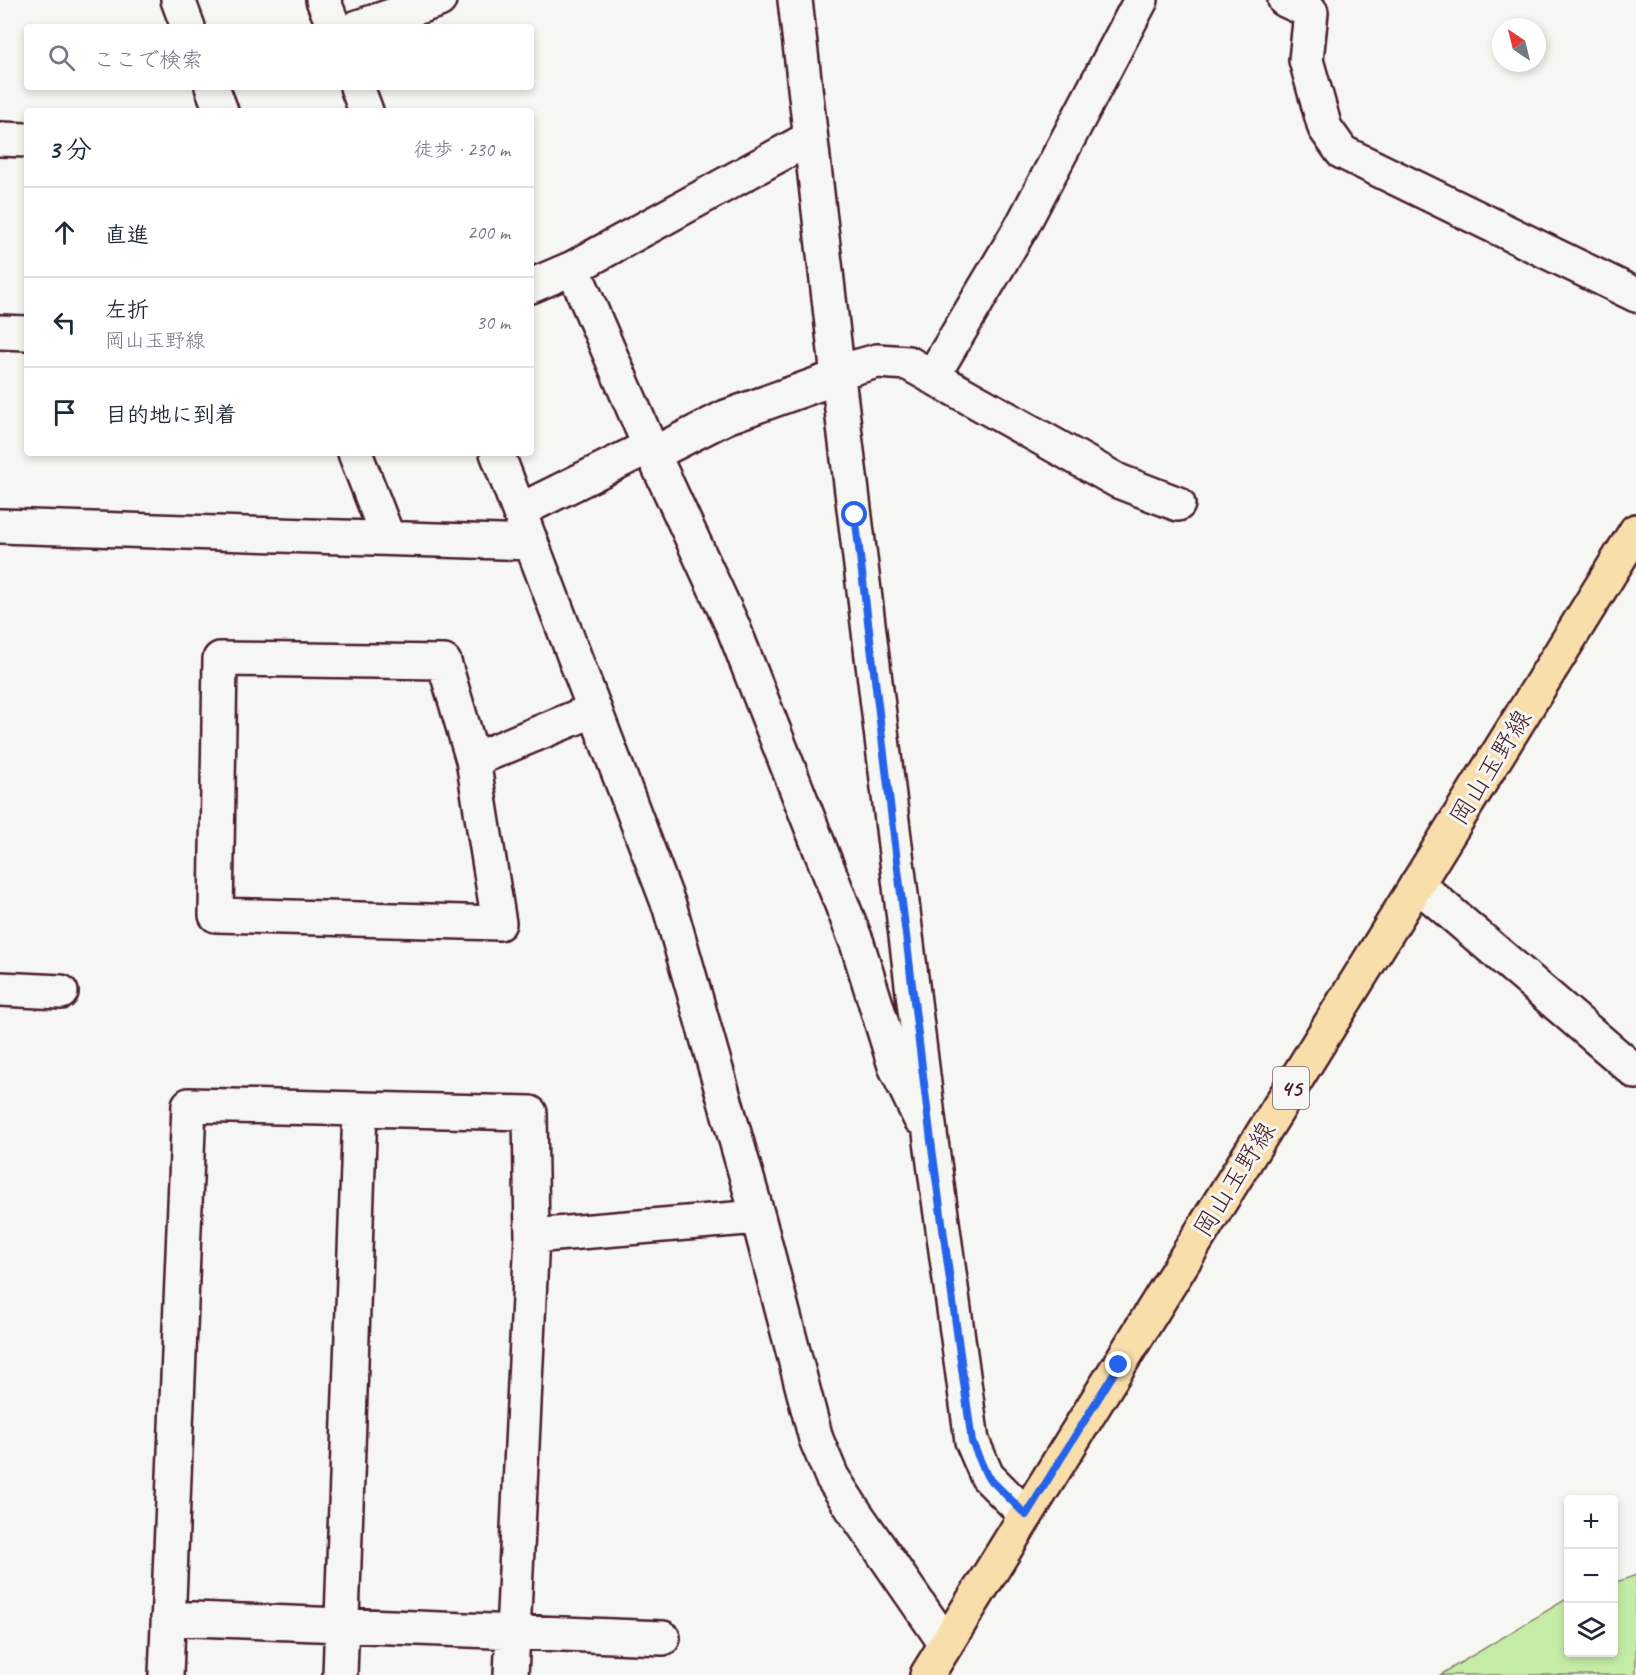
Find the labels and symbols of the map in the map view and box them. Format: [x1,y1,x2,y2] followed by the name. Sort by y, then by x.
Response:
[1492,18,1546,72] north arrow
[841,501,867,527] route start
[1442,703,1539,831] street label: 岡山玉野線
[1273,1067,1309,1109] road number: 45
[1186,1115,1283,1243] street label: 岡山玉野線
[1105,1351,1131,1377] route end

